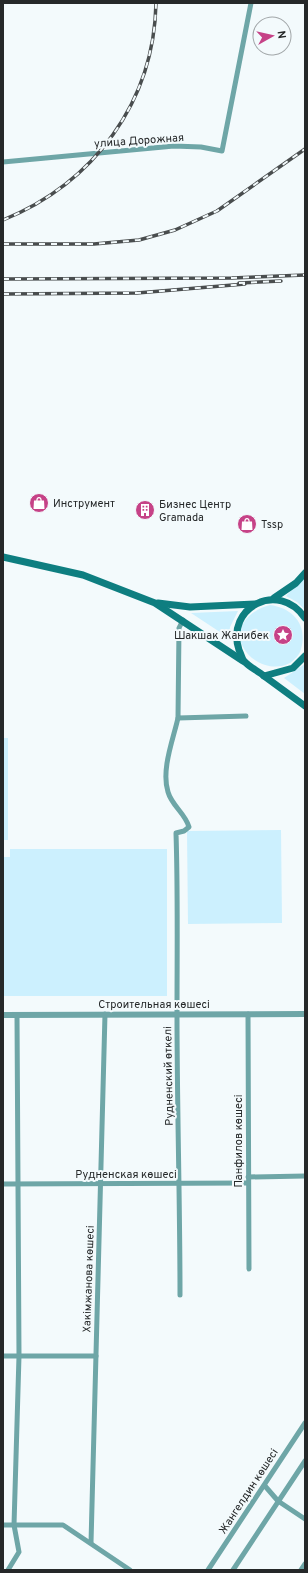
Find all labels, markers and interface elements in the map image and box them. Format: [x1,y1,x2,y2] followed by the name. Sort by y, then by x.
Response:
[252,16,292,56] north arrow
[273,30,288,40] text: N
[94,131,185,151] street label: улица Дорожная
[28,492,50,514] shop icon: Инструмент
[53,497,115,511] place label: Инструмент
[159,498,231,525] place label: Бизнес Центр Gramada
[134,499,156,521] building icon: Бизнес Центр Gramada
[236,513,258,535] shop icon: Tssp
[261,518,283,532] place label: Tssp
[272,624,294,646] place icon: Шакшак Жанибек
[174,629,269,643] place label: Шакшак Жанибек
[98,998,210,1012] street label: Строительная көшесі
[161,1026,177,1126] street label: Рудненский өткелі
[232,1095,246,1187] street label: Панфилов көшесі
[75,1168,177,1182] street label: Рудненская көшесі
[80,1225,98,1333] street label: Хакімжанова көшесі
[216,1446,282,1537] street label: Жангелдин көшесі

